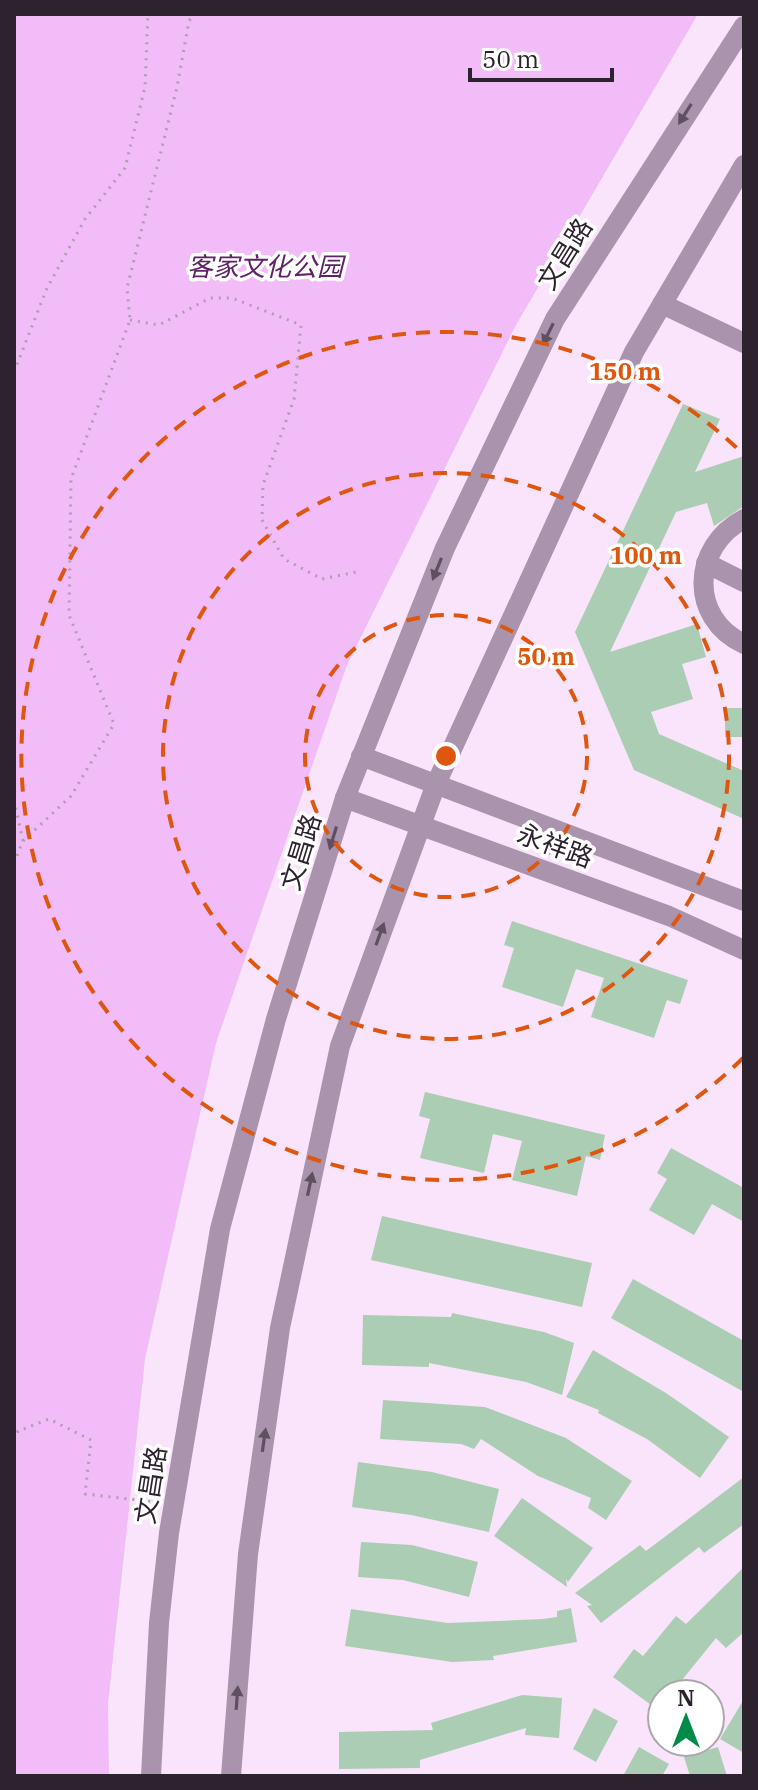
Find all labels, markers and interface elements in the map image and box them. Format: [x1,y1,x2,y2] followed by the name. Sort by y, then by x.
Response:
[470,32,612,82] scale bar
[482,43,539,75] text: 50 m
[677,103,692,124] one-way arrow
[529,211,599,296] street label: 文昌路
[187,249,347,283] park label: 客家文化公园
[541,323,555,346] one-way arrow
[589,355,661,387] text: 150 m
[610,539,682,571] text: 100 m
[430,557,443,581] one-way arrow
[517,640,575,672] text: 50 m
[432,742,460,770] centre of rings
[272,809,328,894] street label: 文昌路
[513,816,598,874] street label: 永祥路
[326,826,339,850] one-way arrow
[375,922,387,946] one-way arrow
[304,1171,317,1196] one-way arrow
[258,1427,271,1452] one-way arrow
[127,1444,173,1526] street label: 文昌路
[646,1678,726,1758] north arrow
[677,1683,695,1712] text: N
[231,1685,244,1710] one-way arrow

